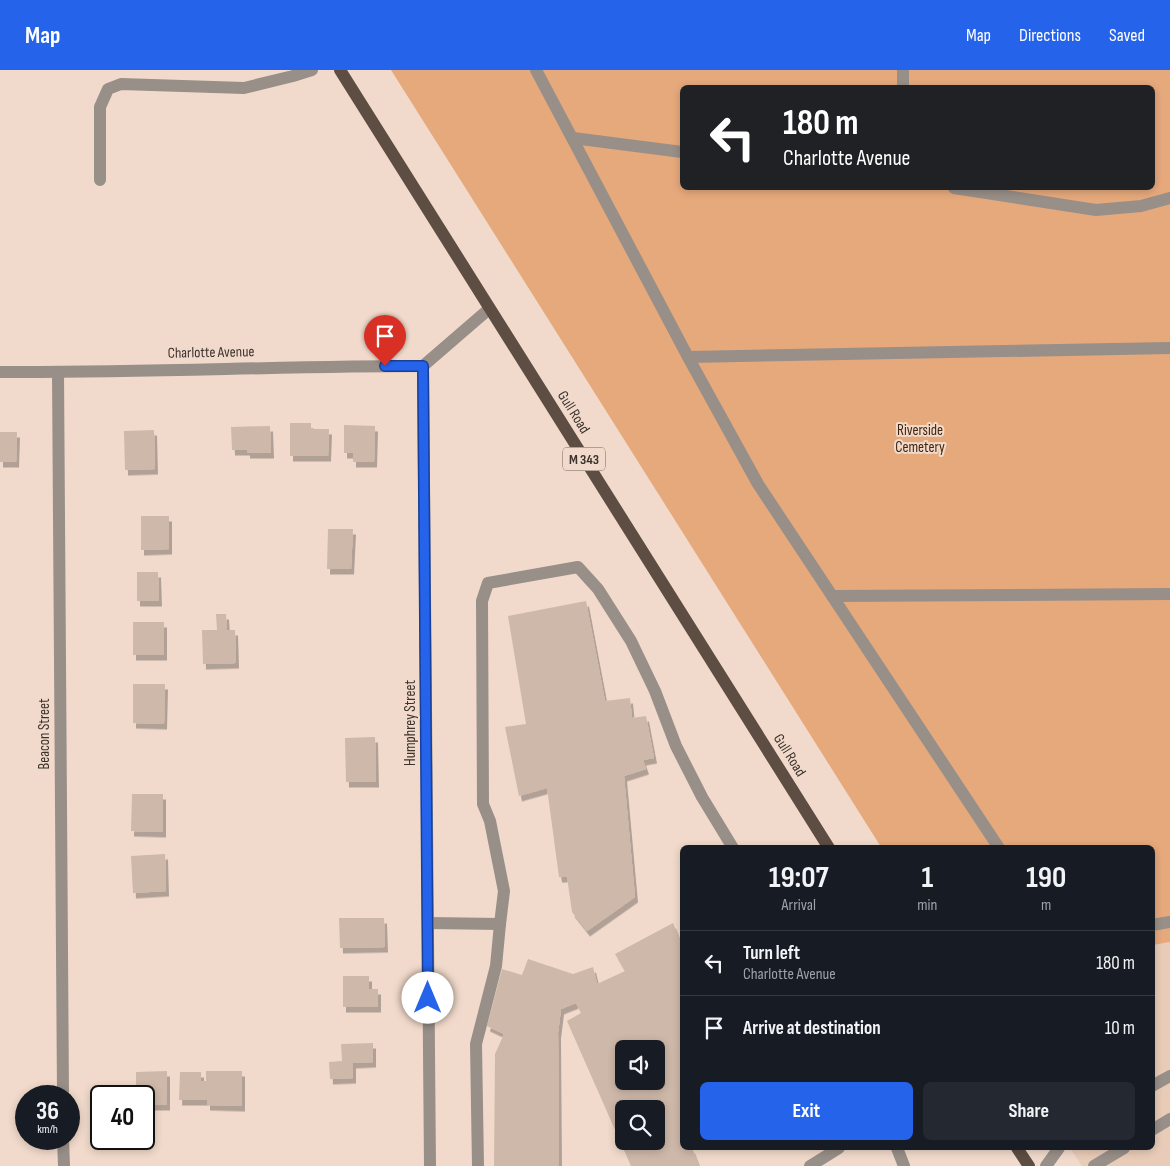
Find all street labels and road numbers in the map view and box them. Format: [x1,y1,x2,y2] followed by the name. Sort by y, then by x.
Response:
[167,342,255,363] street label: Charlotte Avenue
[553,387,594,437] street label: Gull Road
[563,448,605,470] road number: M 343
[401,680,420,766] street label: Humphrey Street
[35,698,54,770] street label: Beacon Street
[769,730,810,780] street label: Gull Road

